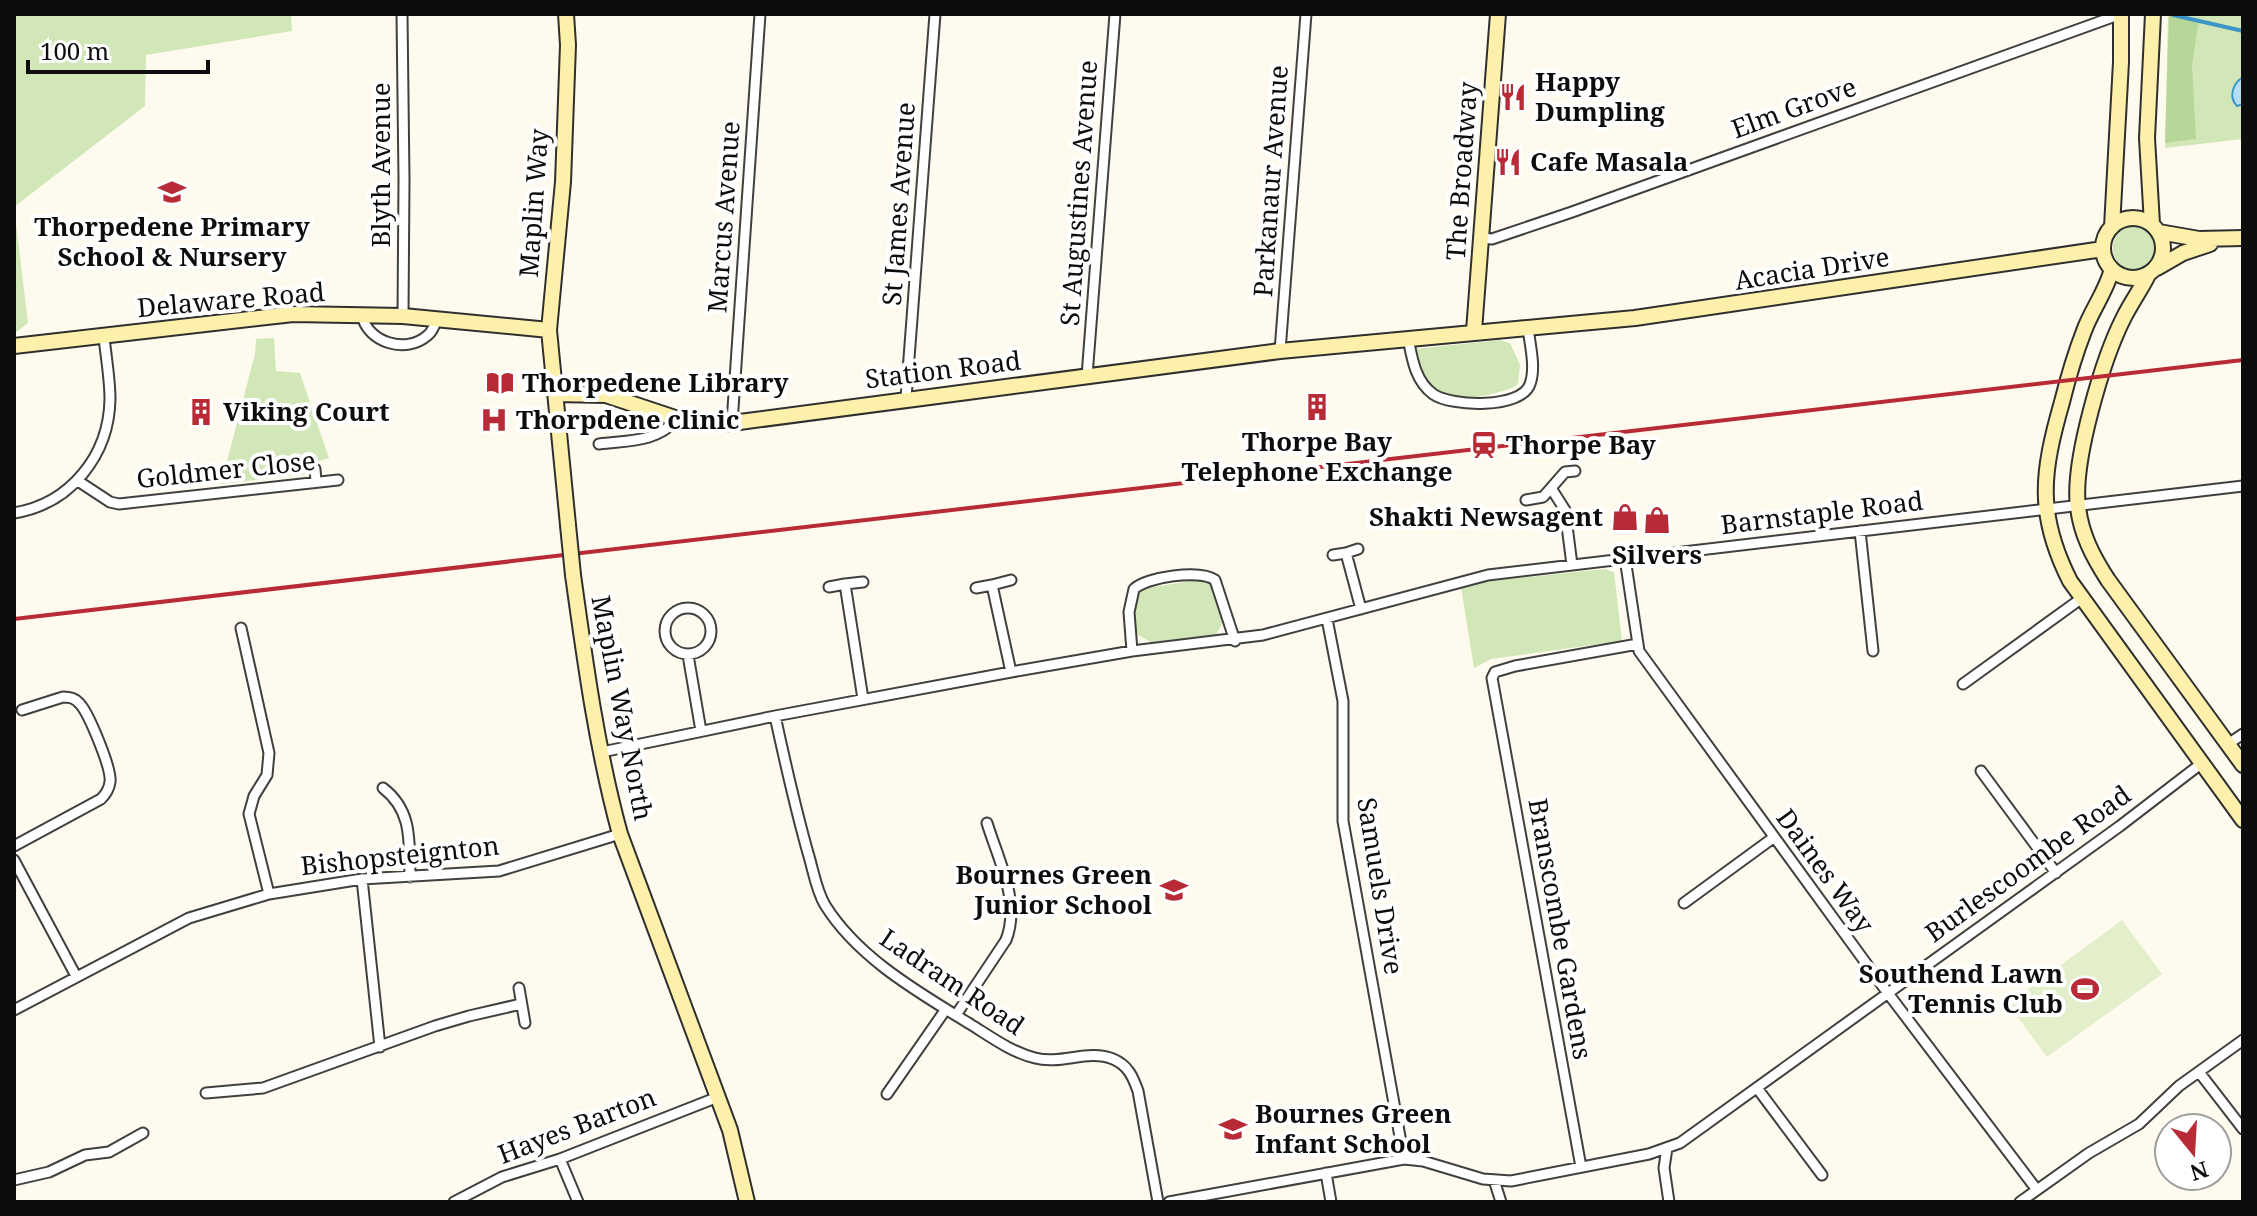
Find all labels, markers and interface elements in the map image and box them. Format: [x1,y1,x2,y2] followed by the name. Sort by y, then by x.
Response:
[28,24,208,74] scale bar
[40,34,109,67] text: 100 m
[1051,59,1105,327] street label: St Augustines Avenue
[1535,63,1665,129] place label: Happy Dumpling
[1244,64,1296,298] street label: Parkanaur Avenue
[1726,68,1861,146] street label: Elm Grove
[1437,80,1485,262] street label: The Broadway
[362,82,398,248] street label: Blyth Avenue
[1498,82,1528,112] restaurant icon: Happy Dumpling
[873,101,923,307] street label: St James Avenue
[698,120,748,314] street label: Marcus Avenue
[510,127,556,279] street label: Maplin Way
[1530,143,1688,179] place label: Cafe Masala
[1493,147,1523,177] restaurant icon: Cafe Masala
[157,177,187,207] school or university icon: Thorpedene Primary School & Nursery
[34,208,311,274] place label: Thorpedene Primary School & Nursery
[1732,238,1892,298] street label: Acacia Drive
[136,273,326,325] street label: Delaware Road
[863,342,1023,396] street label: Station Road
[522,364,790,400] place label: Thorpedene Library
[485,368,515,398] library icon: Thorpedene Library
[1302,392,1332,422] building icon: Thorpe Bay Telephone Exchange
[223,393,390,429] place label: Viking Court
[186,397,216,427] building icon: Viking Court
[516,401,740,437] place label: Thorpdene clinic
[479,405,509,435] hospital icon: Thorpdene clinic
[1181,423,1453,489] place label: Thorpe Bay Telephone Exchange
[1506,426,1657,462] place label: Thorpe Bay
[1469,430,1499,460] station icon: Thorpe Bay
[135,442,317,496] street label: Goldmer Close
[1719,482,1925,542] street label: Barnstaple Road
[1369,498,1603,534] place label: Shakti Newsagent
[1610,502,1640,532] shop icon: Shakti Newsagent
[1642,505,1672,535] shop icon: Silvers
[1612,536,1702,572] place label: Silvers
[584,592,662,823] street label: Maplin Way North
[1917,776,2138,950] street label: Burlescoombe Road
[1349,795,1413,977] street label: Samuels Drive
[1520,795,1602,1062] street label: Branscombe Gardens
[1769,801,1883,940] street label: Daines Way
[299,827,501,883] street label: Bishopsteignton
[955,856,1152,922] place label: Bournes Green Junior School
[1159,875,1189,905] school or university icon: Bournes Green Junior School
[873,920,1032,1043] street label: Ladram Road
[1859,955,2063,1021] place label: Southend Lawn Tennis Club
[2070,974,2100,1004] sports icon: Southend Lawn Tennis Club
[492,1078,661,1172] street label: Hayes Barton
[1255,1095,1452,1161] place label: Bournes Green Infant School
[2153,1112,2233,1192] north arrow
[1218,1114,1248,1144] school or university icon: Bournes Green Infant School
[2187,1155,2212,1189] text: N

